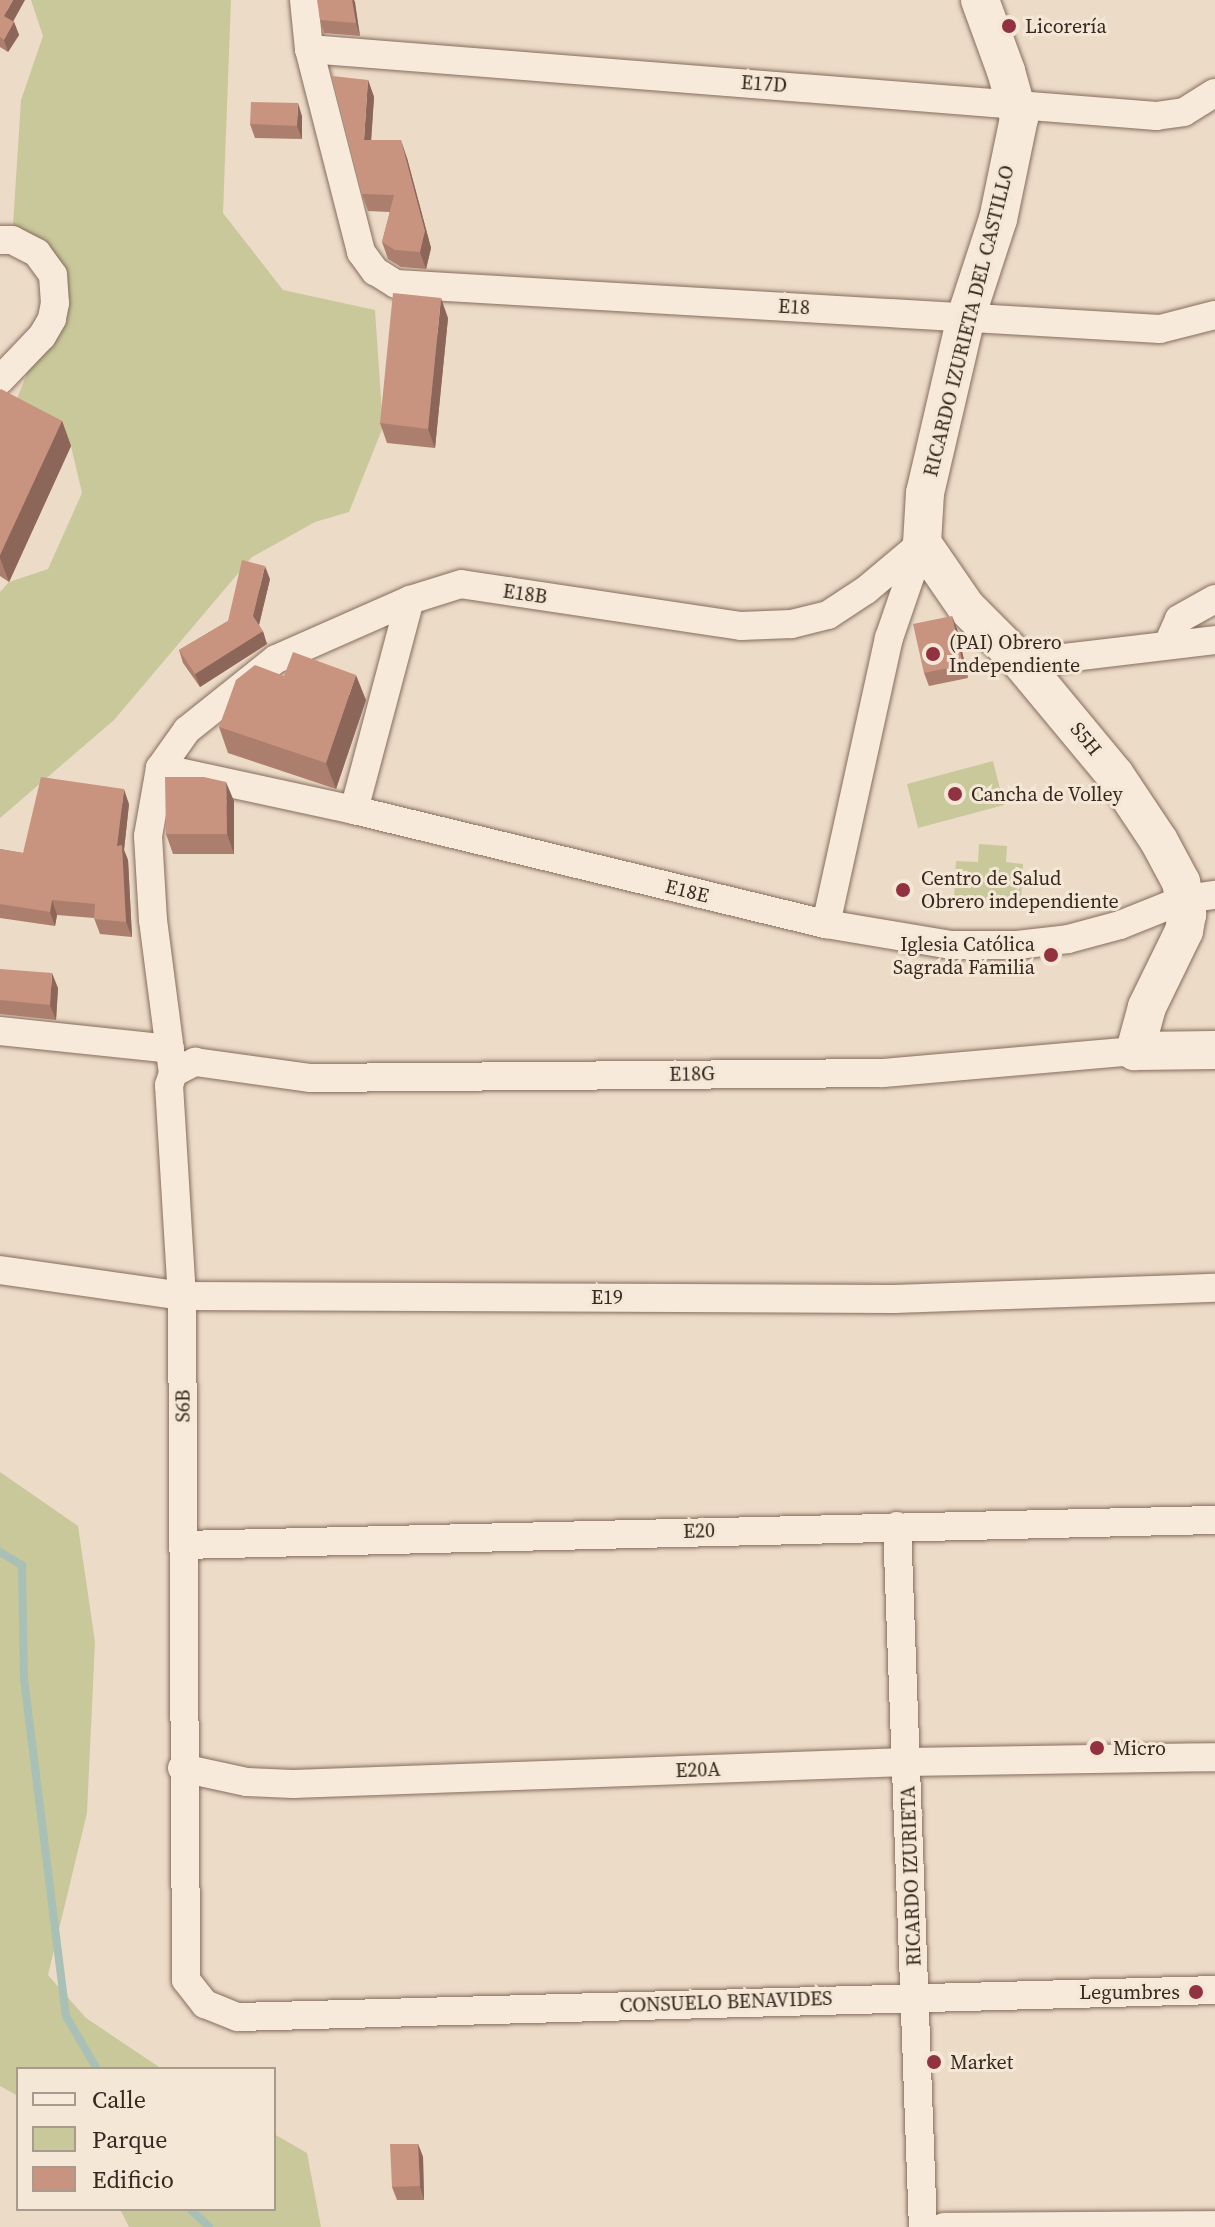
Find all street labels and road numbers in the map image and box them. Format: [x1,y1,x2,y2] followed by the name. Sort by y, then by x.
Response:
[740,70,788,98] street label: E17D
[919,163,1019,479] street label: RICARDO IZURIETA DEL CASTILLO
[777,294,811,320] street label: E18
[501,579,549,609] street label: E18B
[1065,717,1107,761] street label: S5H
[663,874,711,908] street label: E18E
[669,1062,715,1086] street label: E18G
[591,1285,623,1309] street label: E19
[171,1390,195,1422] street label: S6B
[683,1518,715,1544] street label: E20
[675,1757,721,1783] street label: E20A
[896,1785,926,1967] street label: RICARDO IZURIETA
[619,1986,833,2018] street label: CONSUELO BENAVIDES

